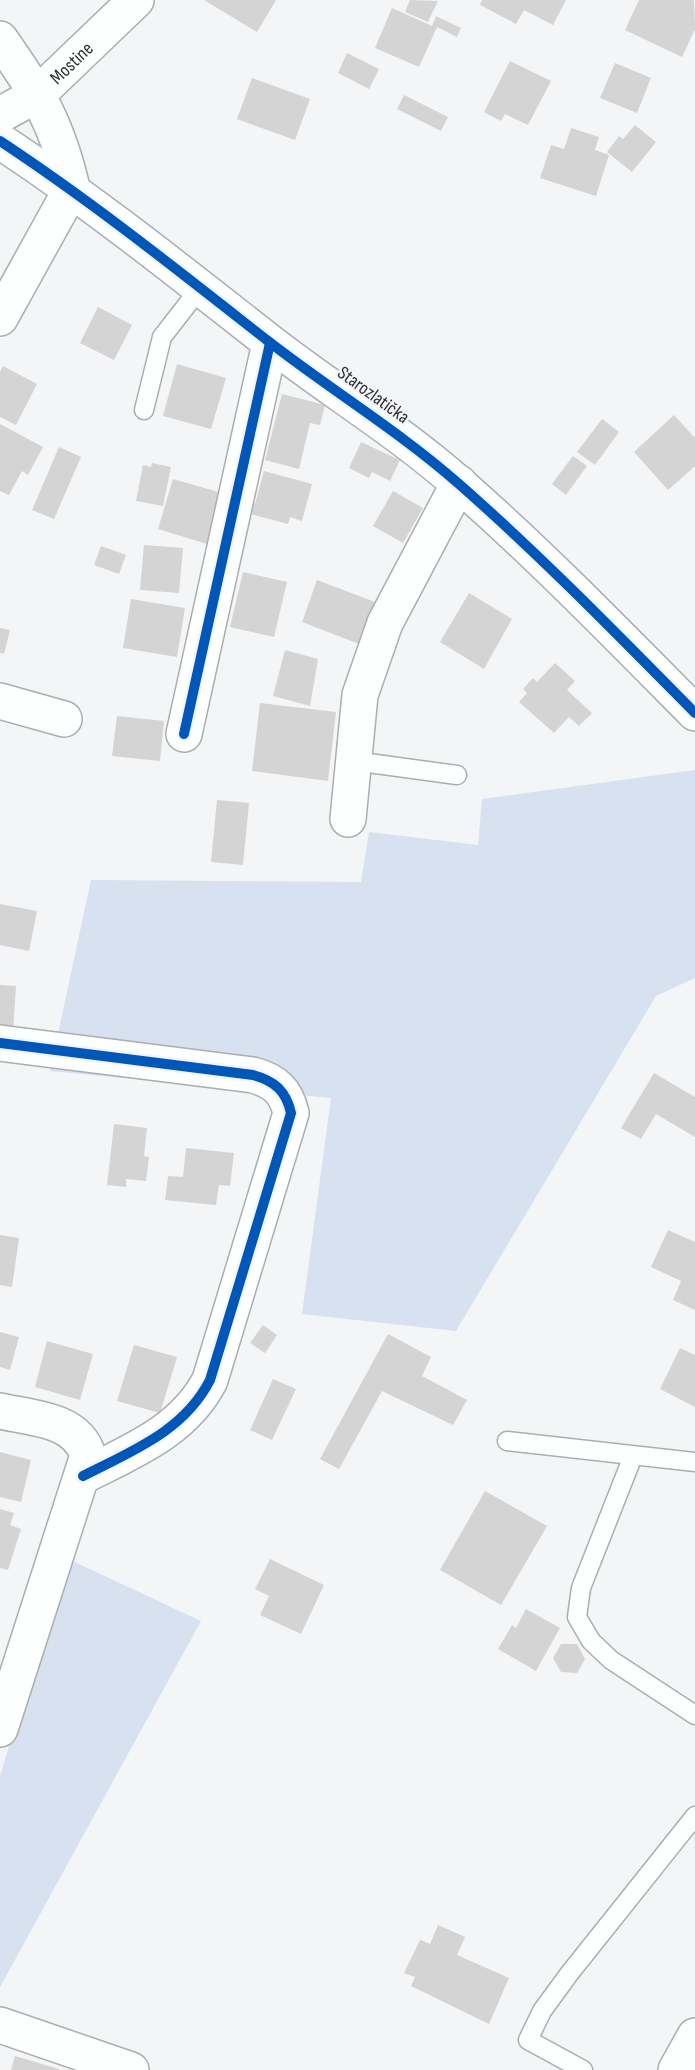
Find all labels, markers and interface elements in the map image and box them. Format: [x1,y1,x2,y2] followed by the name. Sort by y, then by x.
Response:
[46,38,98,90] street label: Mostine
[333,361,414,429] street label: Starozlatička

